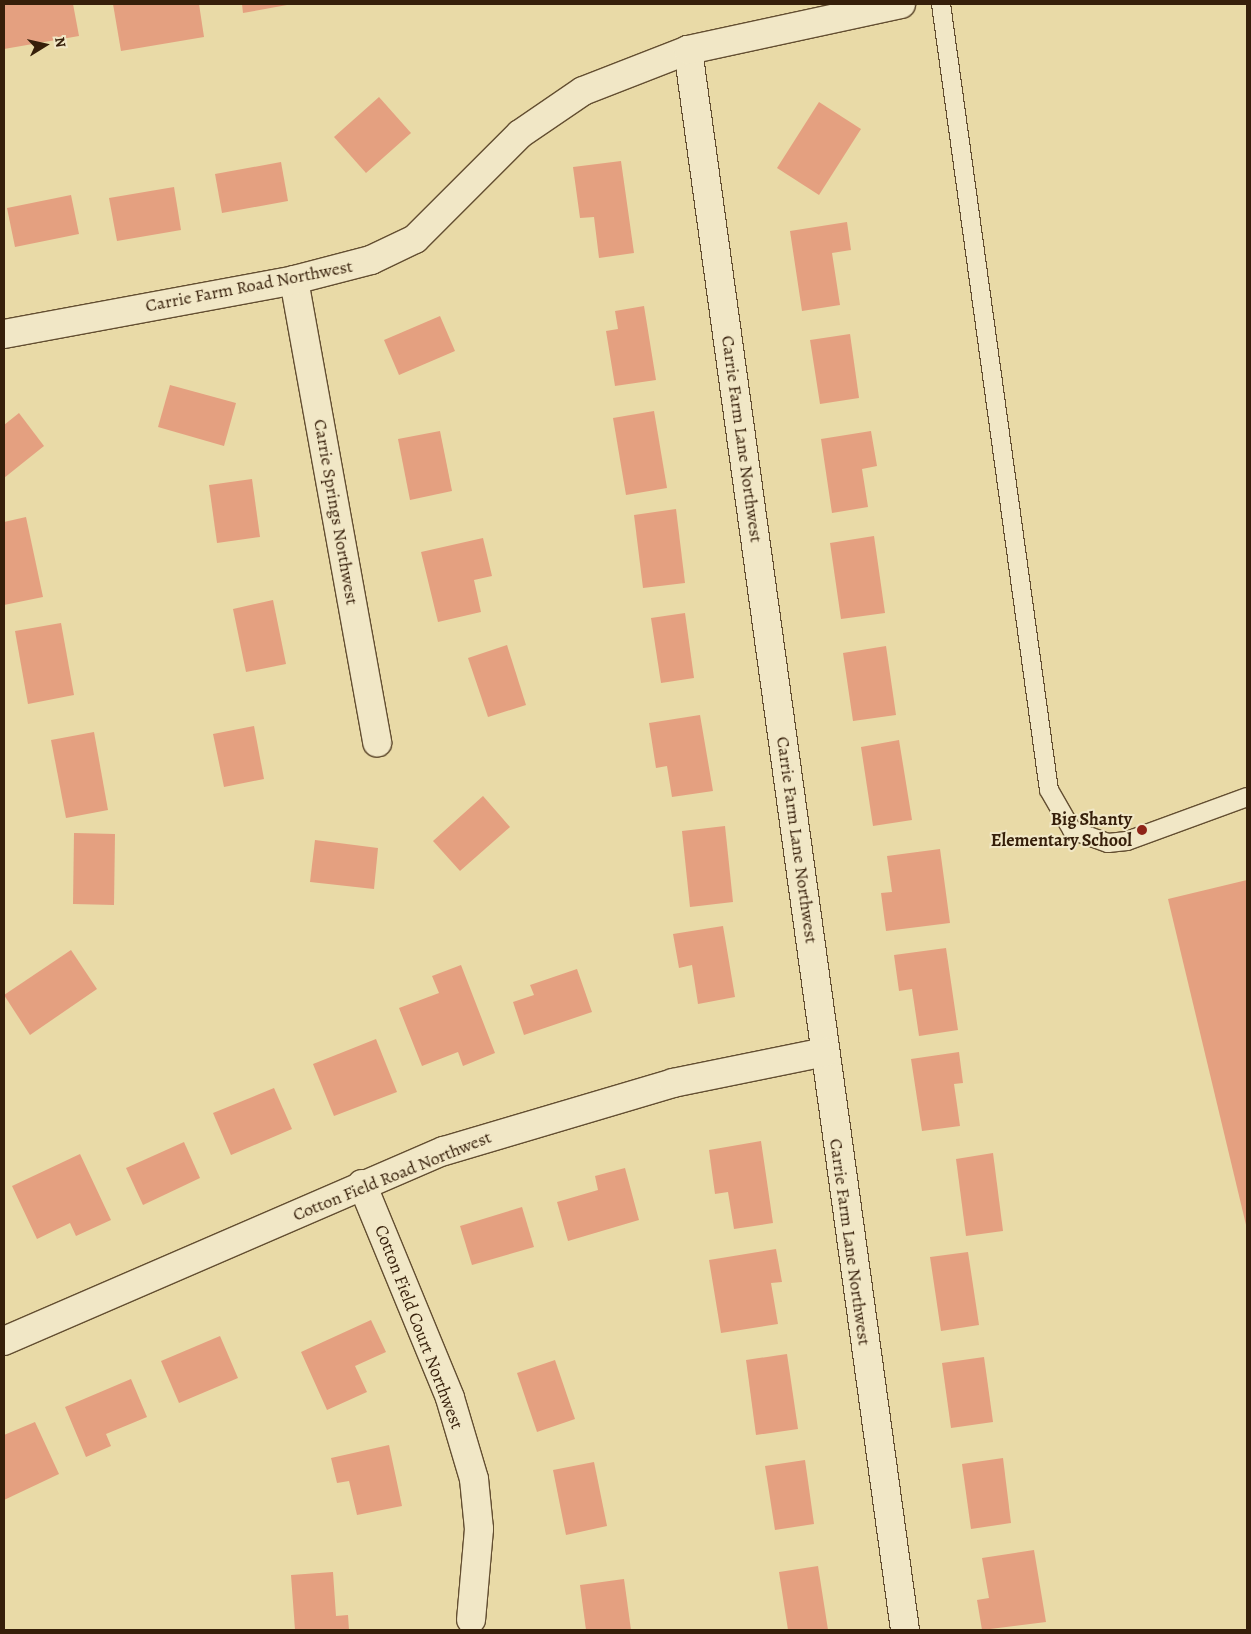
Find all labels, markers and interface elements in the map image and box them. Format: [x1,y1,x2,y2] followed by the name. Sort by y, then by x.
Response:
[20,20,70,70] north arrow
[50,36,71,49] text: N
[144,255,354,317] street label: Carrie Farm Road Northwest
[717,334,767,544] street label: Carrie Farm Lane Northwest
[309,417,363,607] street label: Carrie Springs Northwest
[772,735,822,945] street label: Carrie Farm Lane Northwest
[991,809,1132,852] place label: Big Shanty Elementary School
[1136,824,1148,836] marker: Big Shanty Elementary School
[290,1126,494,1226] street label: Cotton Field Road Northwest
[825,1137,875,1347] street label: Carrie Farm Lane Northwest
[370,1222,468,1432] street label: Cotton Field Court Northwest

